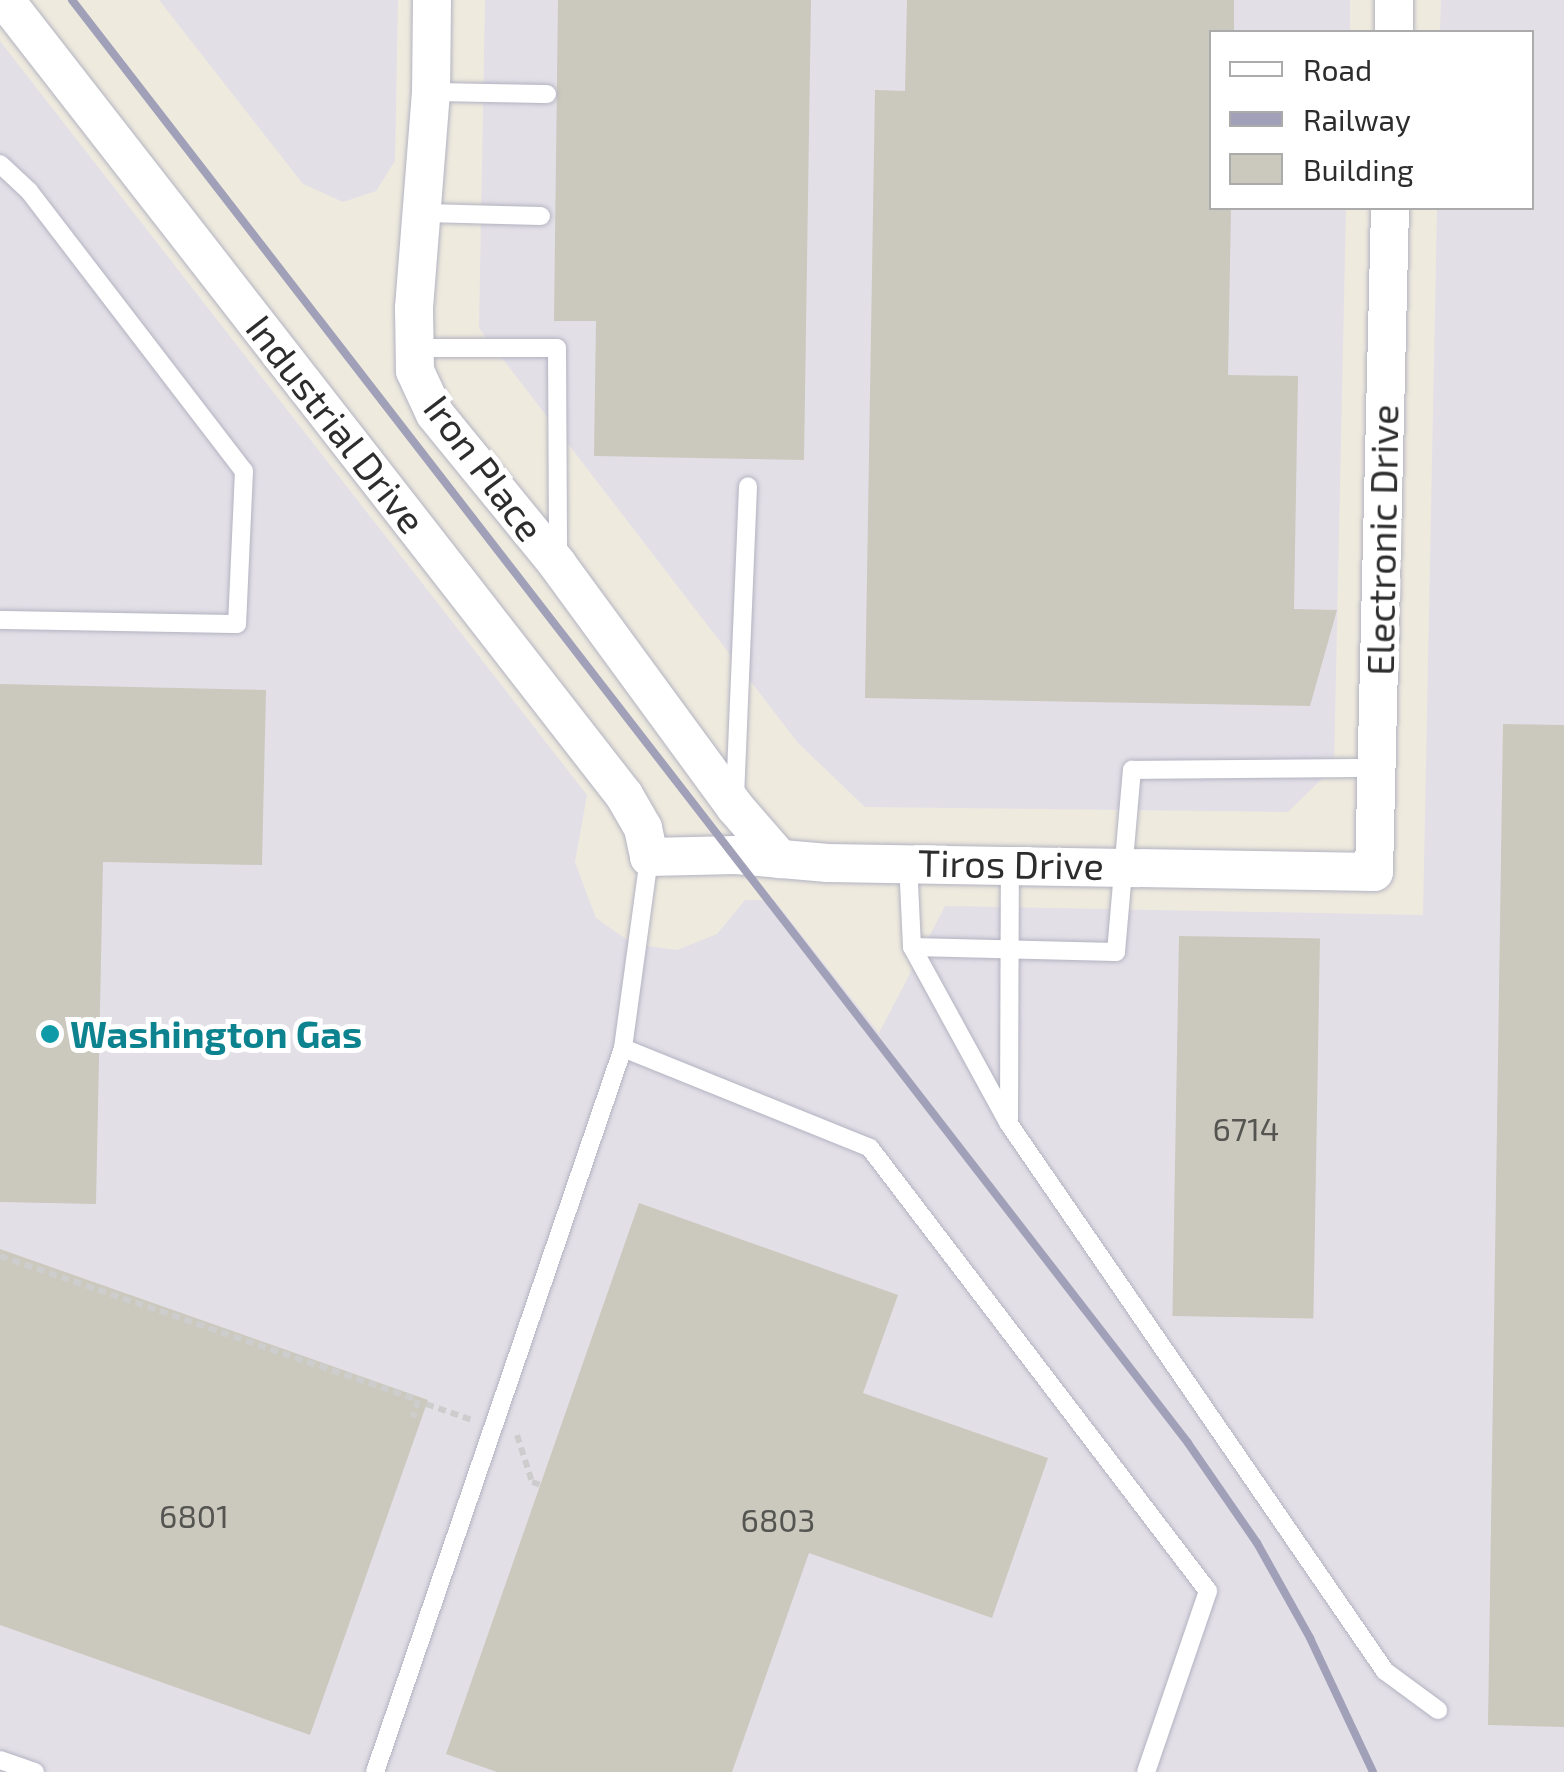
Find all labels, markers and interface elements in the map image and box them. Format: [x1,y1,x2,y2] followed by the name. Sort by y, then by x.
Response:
[1209,30,1534,210] legend
[1303,51,1372,87] text: Road
[1303,101,1411,137] text: Railway
[1303,151,1414,187] text: Building
[237,306,435,542] street label: Industrial Drive
[415,386,553,550] street label: Iron Place
[1357,404,1407,676] street label: Electronic Drive
[918,840,1104,888] street label: Tiros Drive
[70,1011,362,1057] place label: Washington Gas
[39,1023,61,1045] marker: Washington Gas
[1212,1109,1280,1147] house number: 6714
[159,1496,229,1534] house number: 6801
[741,1500,815,1538] house number: 6803

